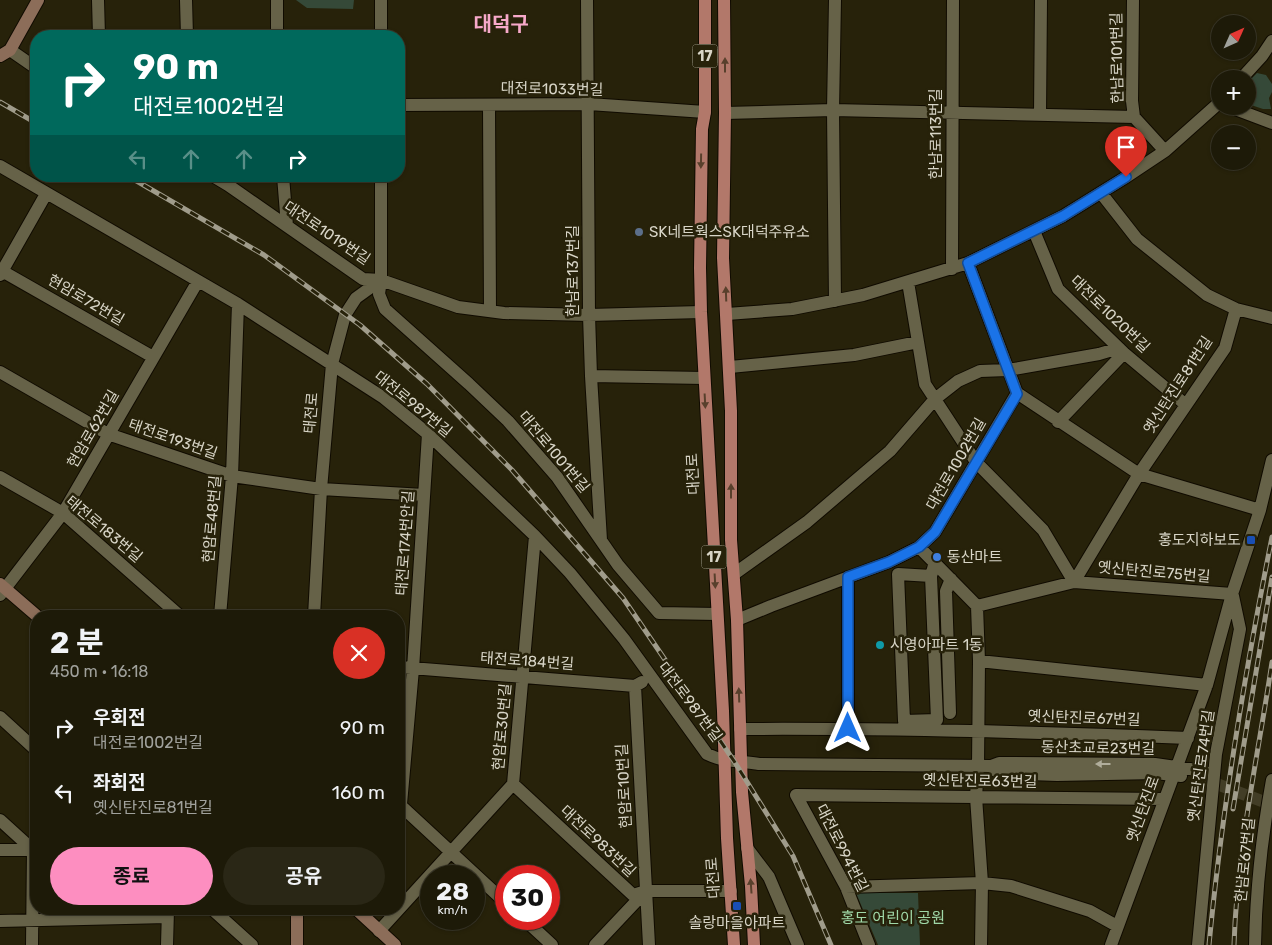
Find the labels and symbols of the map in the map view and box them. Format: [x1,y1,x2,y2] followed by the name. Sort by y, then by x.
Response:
[473,12,529,36] district label: 대덕구
[1107,12,1127,104] street label: 한남로101번길
[1211,15,1256,60] north arrow
[692,44,718,68] road number: 17
[721,56,729,72] one-way arrow
[500,79,604,99] street label: 대전로1033번길
[927,89,945,179] street label: 한남로113번길
[1105,126,1147,177] pin
[697,153,705,169] one-way arrow
[280,198,374,268] street label: 대전로1019번길
[649,223,810,241] place label: SK네트웍스SK대덕주유소
[564,225,582,317] street label: 한남로137번길
[633,226,645,238] marker: SK네트웍스SK대덕주유소
[44,271,128,329] street label: 현암로72번길
[1067,272,1153,356] street label: 대전로1020번길
[722,286,730,302] one-way arrow
[1140,333,1216,437] street label: 옛신탄진로81번길
[370,367,456,441] street label: 대전로987번길
[63,387,123,471] street label: 현암로62번길
[300,392,322,434] street label: 태전로
[701,394,709,410] one-way arrow
[515,408,593,496] street label: 대전로1001번길
[126,415,220,463] street label: 태전로193번길
[922,415,990,513] street label: 대전로1002번길
[683,453,703,495] street label: 대전로
[199,474,225,564] street label: 현암로48번길
[727,483,735,499] one-way arrow
[392,490,418,596] street label: 태전로174번안길
[62,492,146,566] street label: 태전로183번길
[1158,531,1241,549] place label: 홍도지하보도
[1245,534,1257,546] marker: 홍도지하보도
[702,546,726,568] road number: 17
[947,548,1002,566] place label: 동산마트
[931,551,943,563] marker: 동산마트
[1097,558,1211,586] street label: 옛신탄진로75번길
[712,573,720,589] one-way arrow
[890,636,983,654] place label: 시영아파트 1동
[874,639,886,651] marker: 시영아파트 1동
[479,649,575,673] street label: 태전로184번길
[654,659,726,745] street label: 대전로987번길
[489,683,515,771] street label: 현암로30번길
[735,686,743,702] one-way arrow
[821,701,873,753] position arrow
[1027,707,1141,729] street label: 옛신탄진로67번길
[1184,709,1218,823] street label: 옛신탄진로74번길
[1041,738,1155,758] street label: 동산초교로23번길
[613,743,635,829] street label: 현암로10번길
[1095,760,1111,768] one-way arrow
[923,771,1037,791] street label: 옛신탄진로63번길
[1123,773,1163,845] street label: 옛신탄진로
[812,801,872,895] street label: 대전로994번길
[557,802,639,880] street label: 대전로983번길
[1232,817,1258,903] street label: 한남로67번길
[703,857,723,899] street label: 대전로
[495,865,560,930] speed limit sign: 30
[747,878,755,894] one-way arrow
[731,900,743,912] marker: 솔랑마을아파트
[841,909,945,927] park label: 홍도 어린이 공원
[689,914,785,932] place label: 솔랑마을아파트

